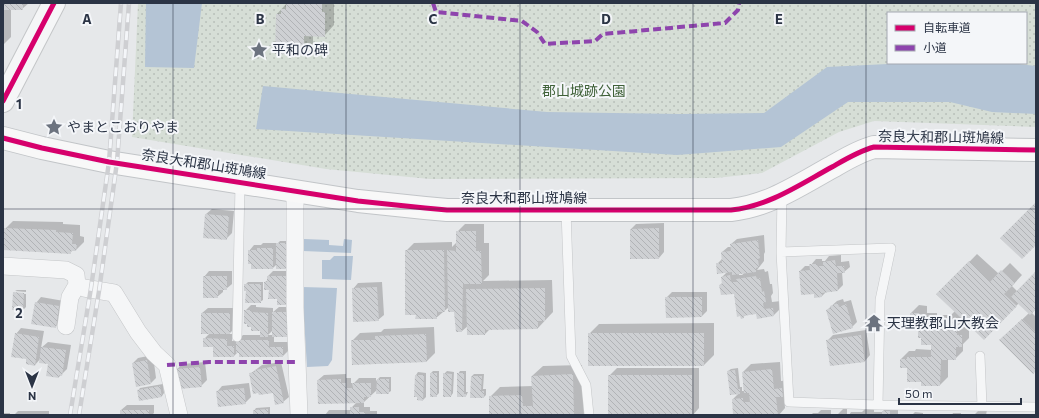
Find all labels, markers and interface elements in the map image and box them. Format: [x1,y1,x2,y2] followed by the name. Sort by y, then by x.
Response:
[82,11,92,27] text: A
[256,11,265,27] text: B
[429,11,438,27] text: C
[601,11,611,27] text: D
[775,11,783,27] text: E
[887,12,1027,64] legend
[923,20,971,34] text: 自転車道
[249,40,269,60] place icon: 平和の碑
[923,40,947,54] text: 小道
[272,41,328,58] place label: 平和の碑
[542,82,626,99] park label: 郡山城跡公園
[16,96,22,112] text: 1
[44,117,64,137] place icon: やまとこおりやま
[67,118,179,135] place label: やまとこおりやま
[878,127,1004,146] street label: 奈良大和郡山斑鳩線
[141,145,268,182] street label: 奈良大和郡山斑鳩線
[461,189,587,206] street label: 奈良大和郡山斑鳩線
[15,305,23,321] text: 2
[864,313,884,333] temple icon: 天理教郡山大教会
[887,314,999,331] place label: 天理教郡山大教会
[12,366,52,406] north arrow
[899,380,1021,406] scale bar
[905,386,933,400] text: 50 m
[28,390,36,403] text: N

